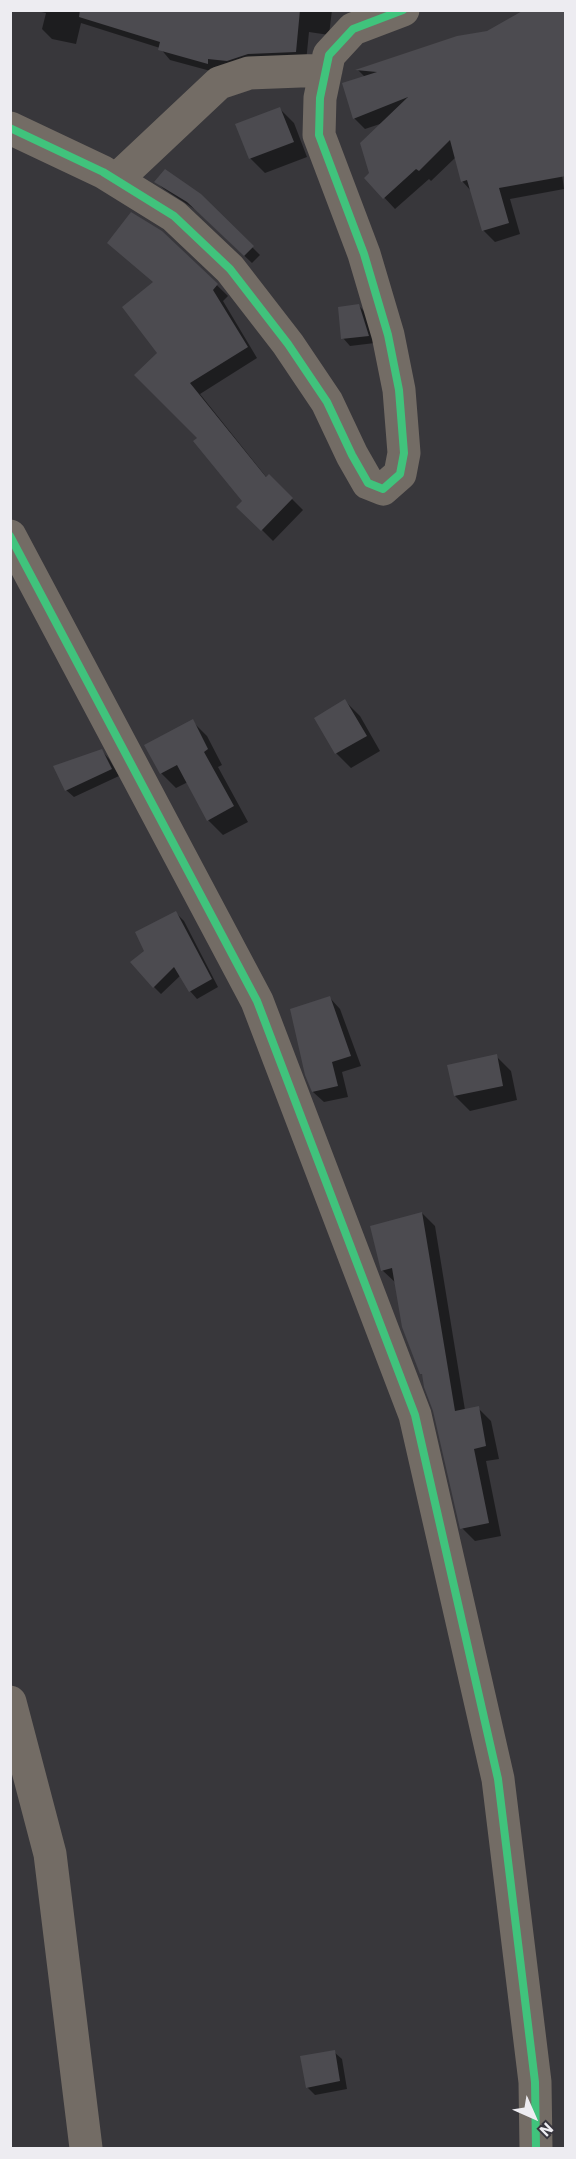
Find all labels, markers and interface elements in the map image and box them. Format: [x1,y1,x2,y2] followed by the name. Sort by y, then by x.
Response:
[504,2087,564,2147] north arrow
[536,2119,558,2141] text: N

